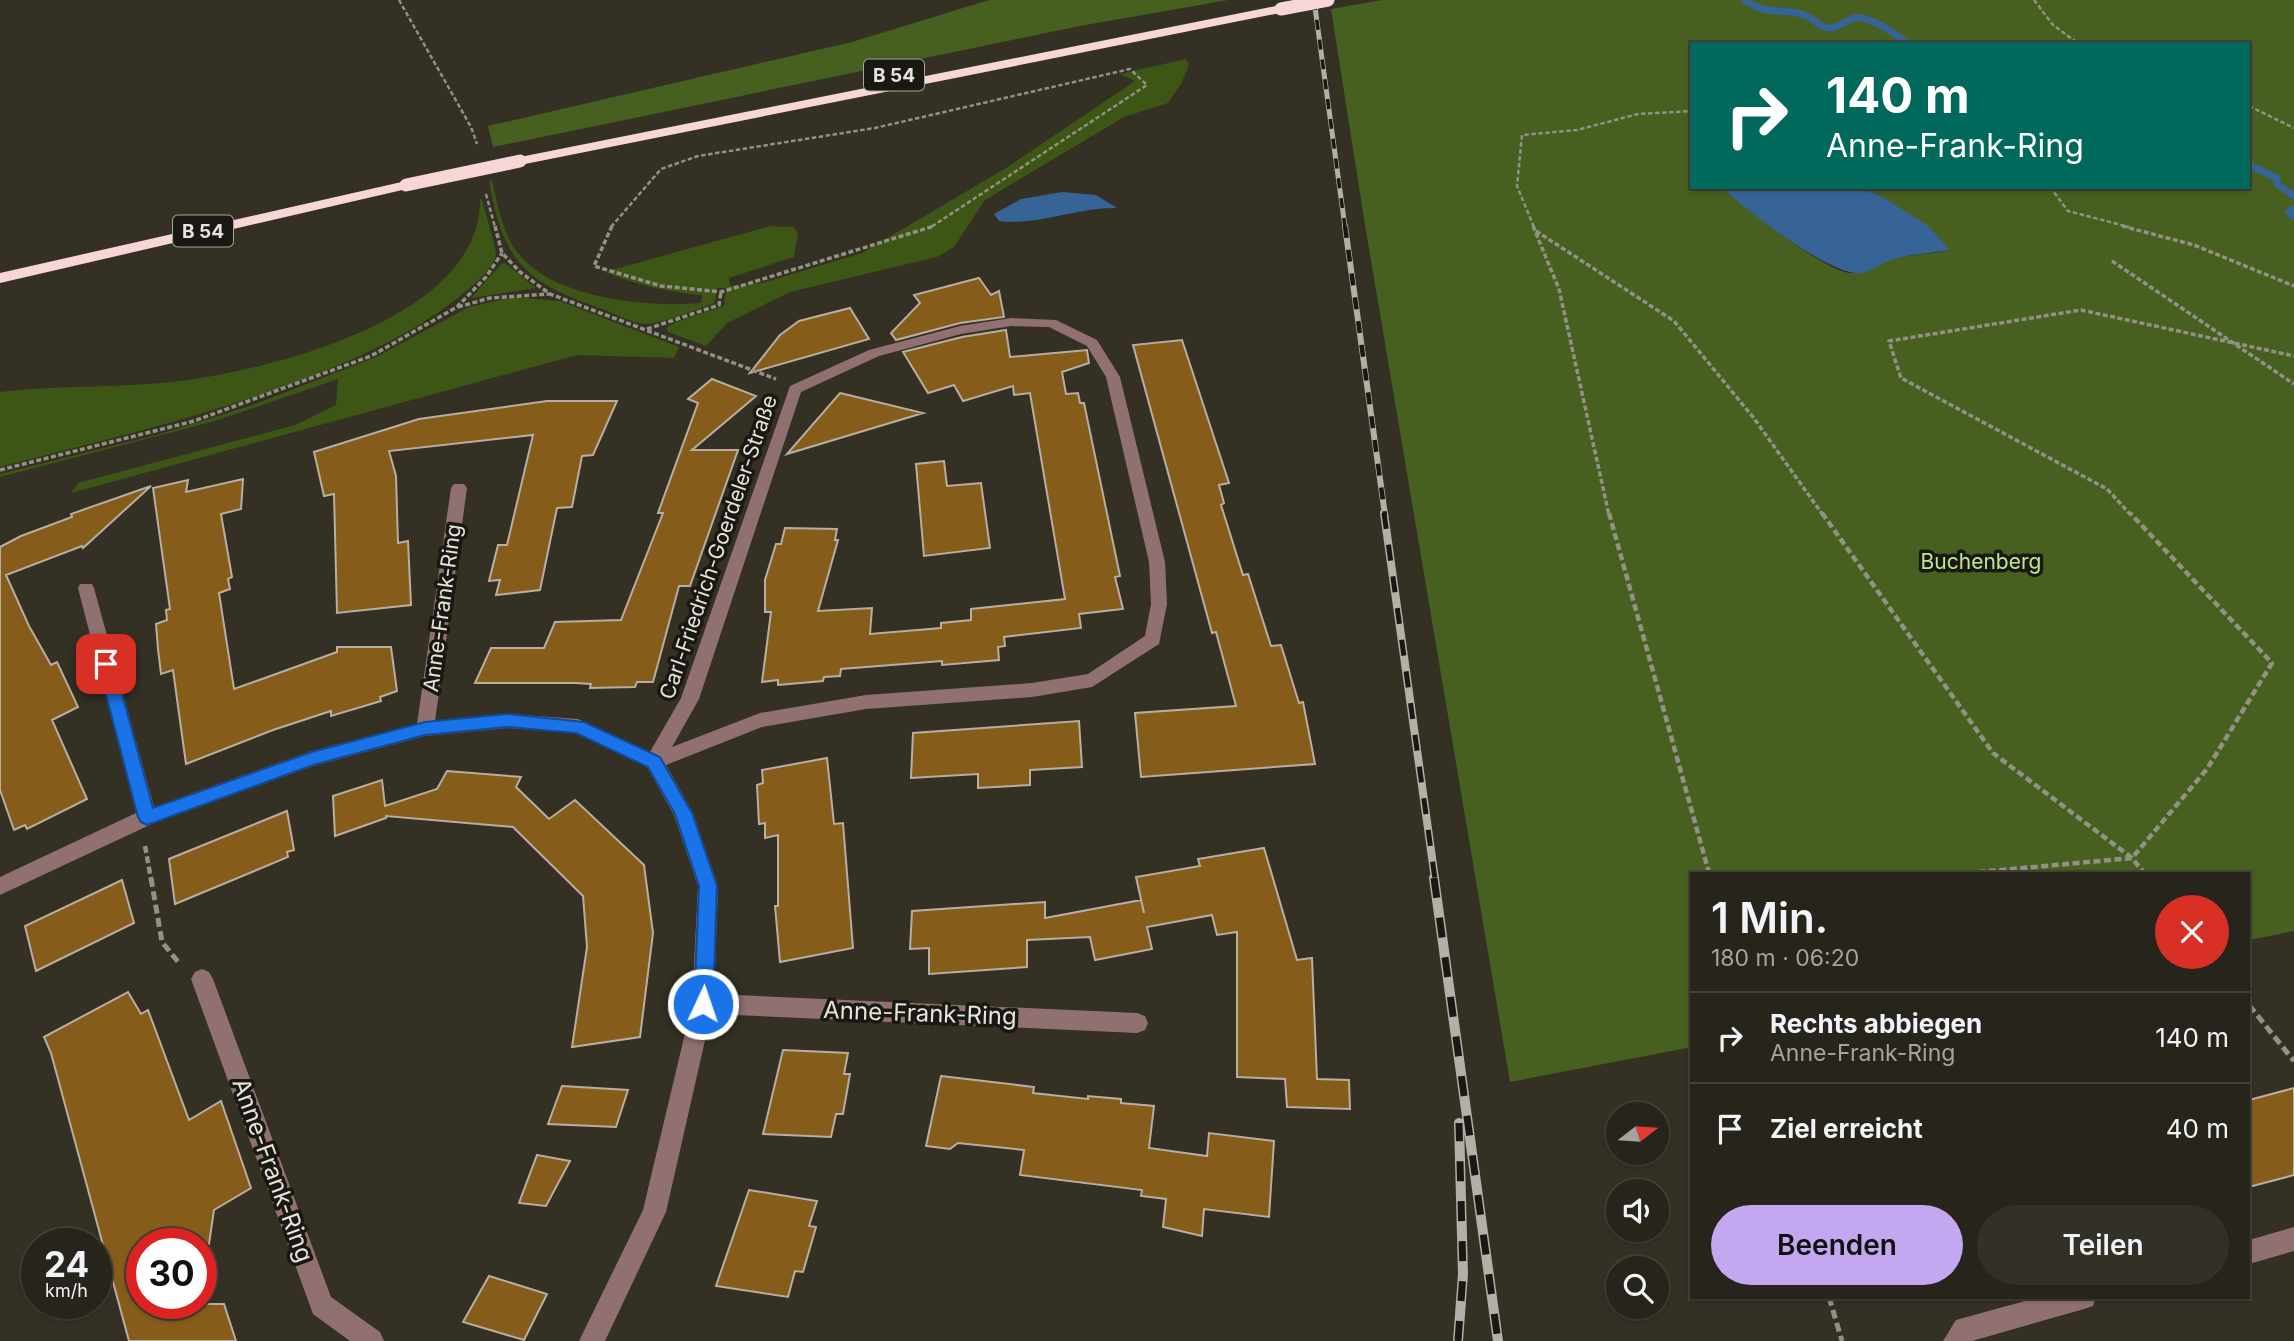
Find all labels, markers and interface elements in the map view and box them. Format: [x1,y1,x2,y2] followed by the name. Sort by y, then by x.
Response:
[864,60,924,90] road number: B 54
[1826,66,1970,125] text: 140 m
[1711,70,1802,161] icon: right
[1826,126,2084,165] text: Anne-Frank-Ring
[173,216,233,246] road number: B 54
[654,392,782,702] street label: Carl-Friedrich-Goerdeler-Straße
[418,522,466,694] street label: Anne-Frank-Ring
[1921,549,2041,574] park label: Buchenberg
[76,634,136,694] pin
[87,645,125,683] icon: arrive
[1711,892,1828,943] text: 1 Min.
[2155,895,2229,969] button: close
[1711,944,1859,972] text: 180 m · 06:20
[666,967,740,1041] position arrow
[823,995,1017,1031] street label: Anne-Frank-Ring
[1770,1008,1982,1039] text: Rechts abbiegen
[1711,1019,1749,1057] icon: right
[2155,1022,2229,1053] text: 140 m
[1770,1039,1955,1067] text: Anne-Frank-Ring
[226,1074,320,1266] street label: Anne-Frank-Ring
[1606,1102,1670,1166] north arrow
[1606,1102,1669,1319] map controls
[1711,1110,1749,1148] icon: arrive
[1770,1113,1923,1144] text: Ziel erreicht
[2166,1113,2229,1144] text: 40 m
[1606,1179,1669,1242] button: sound
[1711,1205,1963,1285] button: Beenden
[1977,1205,2229,1285] button: Teilen
[126,1228,217,1319] speed limit sign: 30
[44,1243,89,1285] text: 24
[1606,1256,1669,1319] button: search
[45,1280,88,1301] text: km/h

